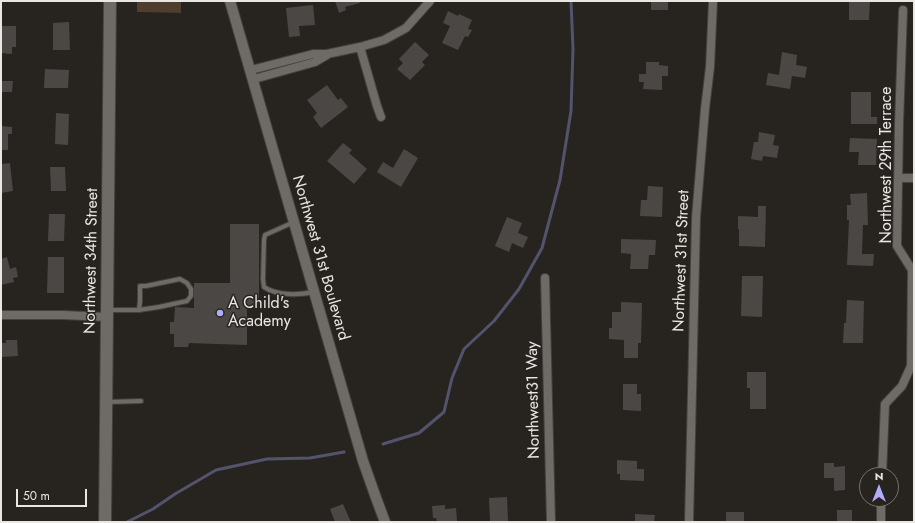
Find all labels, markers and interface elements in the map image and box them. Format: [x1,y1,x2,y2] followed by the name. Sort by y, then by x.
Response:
[877,87,897,243] street label: Northwest 29th Terrace
[287,173,353,343] street label: Northwest 31st Boulevard
[81,188,103,334] street label: Northwest 34th Street
[670,190,694,332] street label: Northwest 31st Street
[228,294,291,332] place label: A Child's Academy
[215,308,225,318] marker: A Child's Academy
[523,341,545,459] street label: Northwest31 Way
[859,467,899,507] north arrow
[875,468,883,484] text: N
[18,481,89,507] scale bar
[23,487,50,505] text: 50 m

